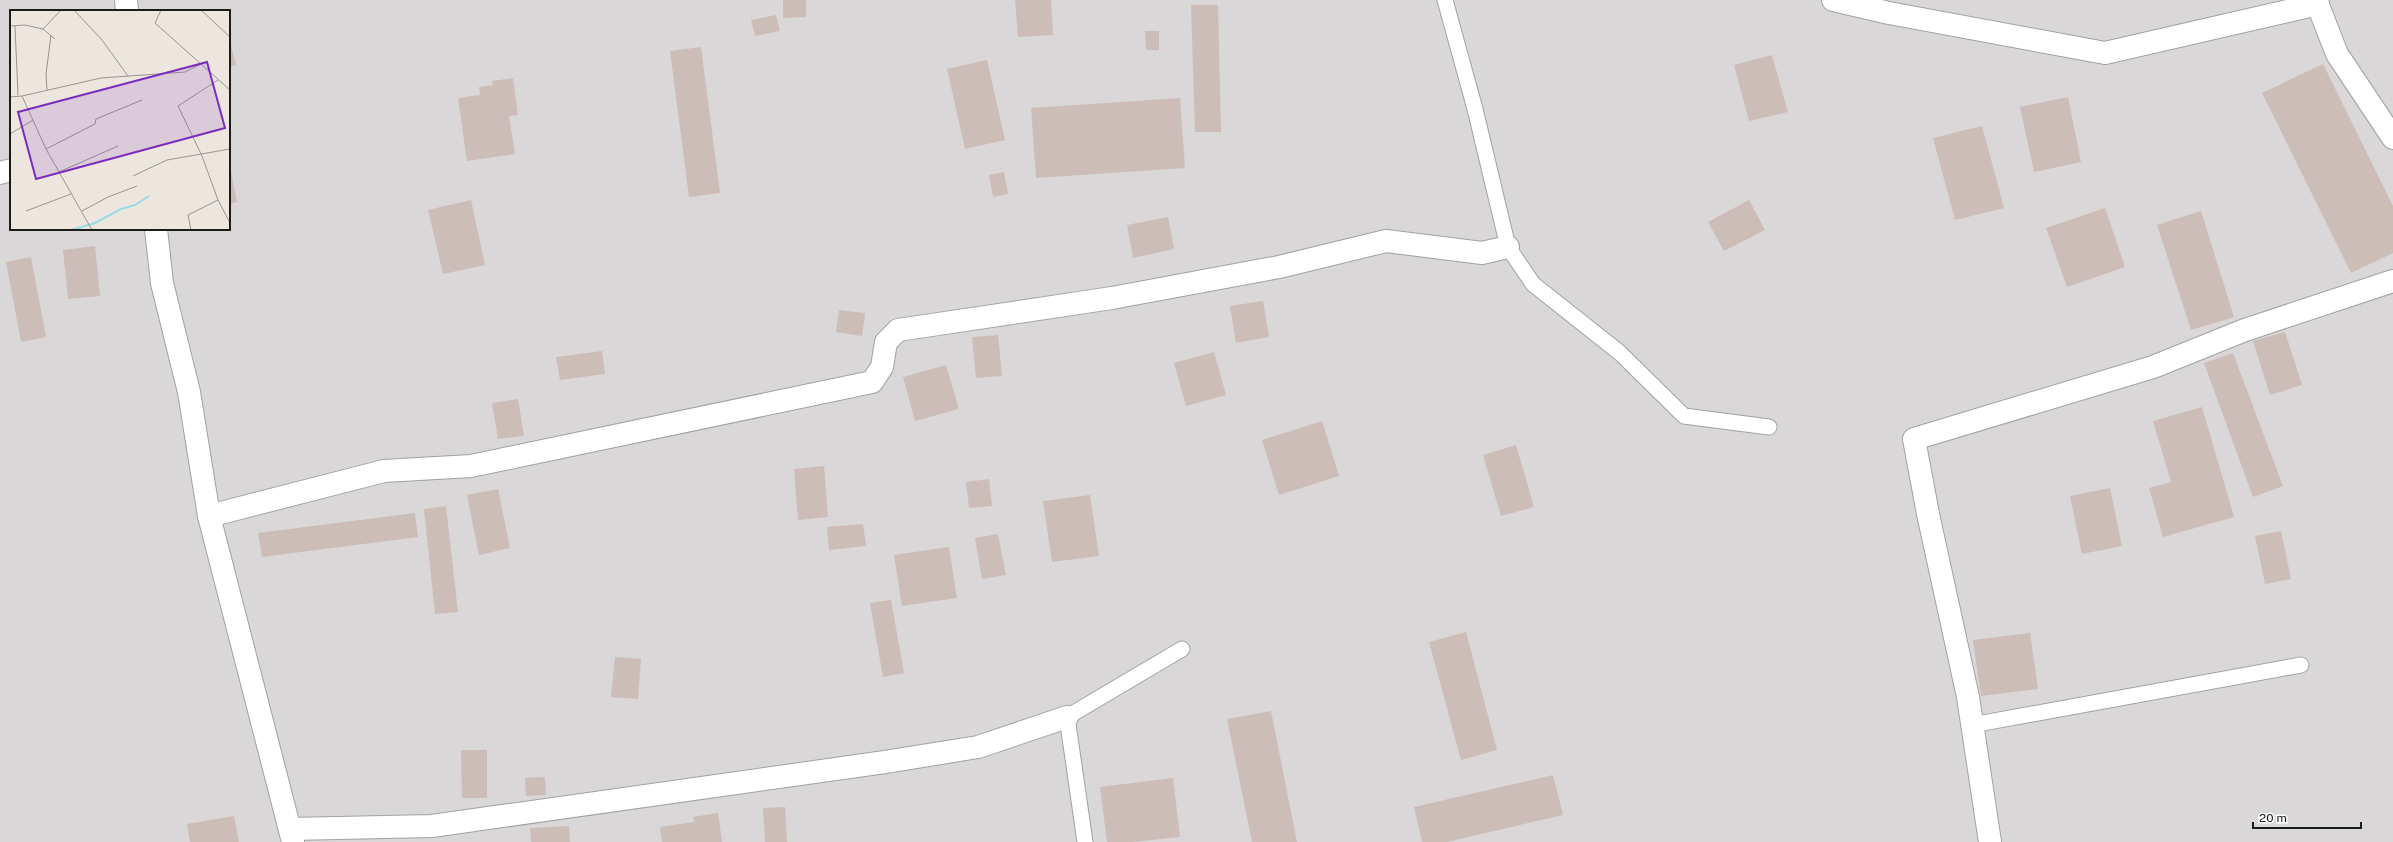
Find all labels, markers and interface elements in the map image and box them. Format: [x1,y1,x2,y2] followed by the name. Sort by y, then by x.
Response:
[10,10,230,230] inset map
[2253,804,2361,830] scale bar
[2259,811,2287,825] text: 20 m

